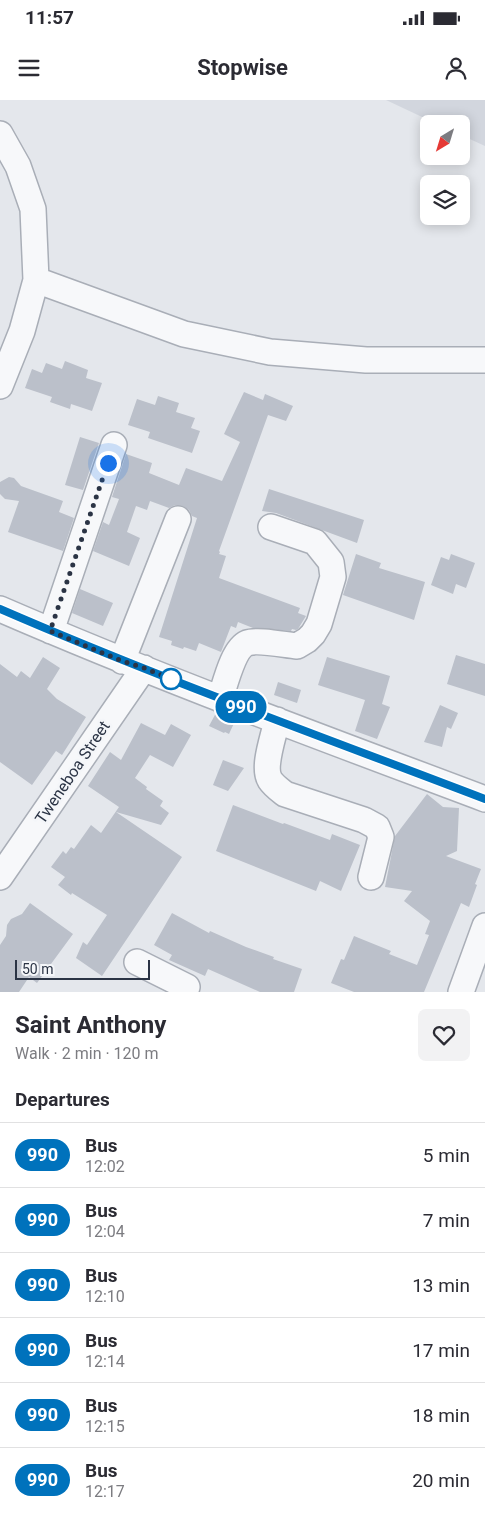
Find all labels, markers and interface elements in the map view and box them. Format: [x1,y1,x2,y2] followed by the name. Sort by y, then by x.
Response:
[25,6,74,29] text: 11:57
[15,54,43,82] icon: menu
[442,54,470,82] icon: person
[197,55,288,80] text: Stopwise
[420,115,470,165] north arrow
[420,115,470,225] map controls
[420,175,470,225] button: layers
[96,451,121,476] your location
[160,668,182,690] unlabelled marker
[212,691,270,723] line badge: 990
[226,696,256,717] text: 990
[31,717,114,827] street label: Tweneboa Street
[15,957,150,980] scale bar
[22,961,54,977] text: 50 m
[418,1009,470,1061] button: heart
[15,1011,166,1039] text: Saint Anthony
[15,1044,159,1063] text: Walk · 2 min · 120 m
[15,1088,110,1111] text: Departures
[85,1134,118,1157] text: Bus
[27,1144,58,1165] text: 990
[423,1144,470,1167] text: 5 min
[85,1157,125,1176] text: 12:02
[85,1199,118,1222] text: Bus
[27,1209,58,1230] text: 990
[423,1209,470,1232] text: 7 min
[85,1222,125,1241] text: 12:04
[85,1264,118,1287] text: Bus
[27,1274,58,1295] text: 990
[412,1274,470,1297] text: 13 min
[85,1287,125,1306] text: 12:10
[85,1329,118,1352] text: Bus
[27,1339,58,1360] text: 990
[412,1339,470,1362] text: 17 min
[85,1352,125,1371] text: 12:14
[85,1394,118,1417] text: Bus
[27,1404,58,1425] text: 990
[412,1404,470,1427] text: 18 min
[85,1417,125,1436] text: 12:15
[85,1459,118,1482] text: Bus
[27,1469,58,1490] text: 990
[412,1469,470,1492] text: 20 min
[85,1482,125,1501] text: 12:17

